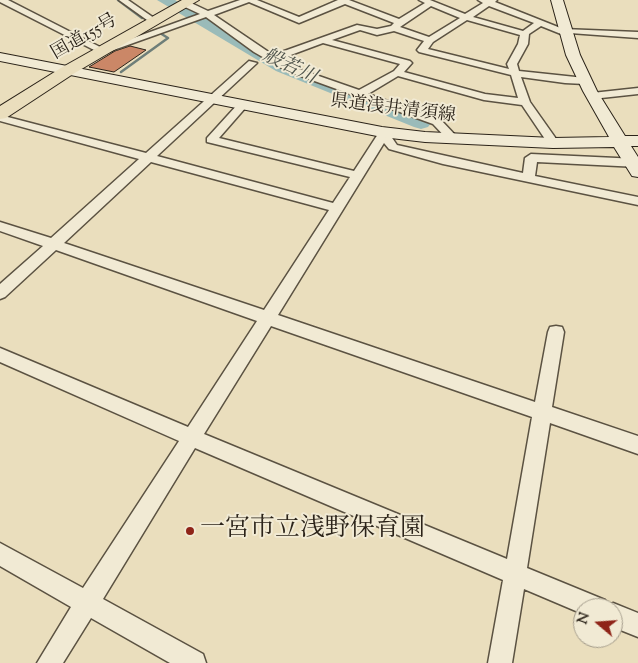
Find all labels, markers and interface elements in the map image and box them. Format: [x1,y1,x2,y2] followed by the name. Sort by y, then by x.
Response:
[48,10,122,66] street label: 国道155号
[258,46,320,90] water label: 般若川
[329,92,457,128] street label: 県道浅井清須線
[200,516,425,546] place label: 一宮市立浅野保育園
[184,525,196,537] marker: 一宮市立浅野保育園
[573,598,623,648] north arrow
[573,610,596,627] text: N

